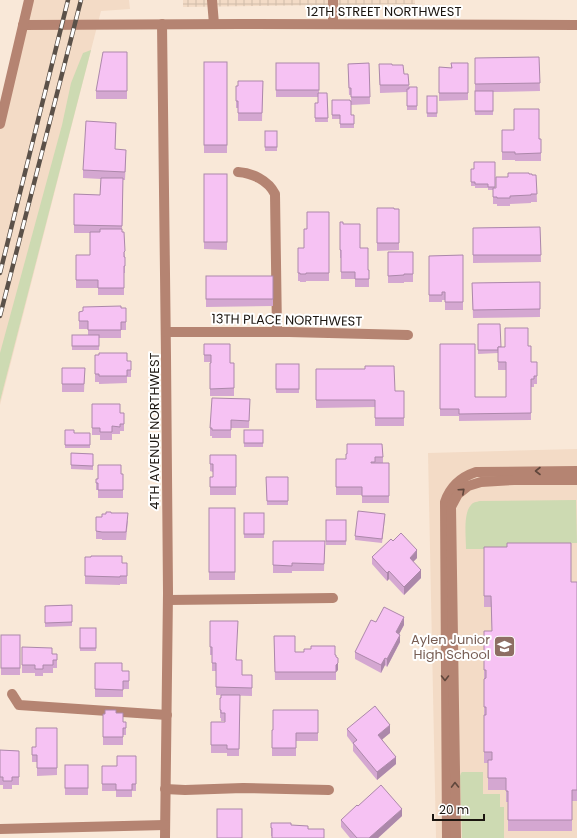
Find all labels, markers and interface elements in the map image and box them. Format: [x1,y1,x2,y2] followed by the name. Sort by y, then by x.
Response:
[307,2,461,21] street label: 12TH STREET NORTHWEST
[211,309,363,331] street label: 13TH PLACE NORTHWEST
[145,352,164,510] street label: 4TH AVENUE NORTHWEST
[535,467,541,475] one-way arrow
[457,488,465,495] one-way arrow
[411,630,490,664] place label: Aylen Junior High School
[492,633,518,659] school or university icon: Aylen Junior High School
[441,675,449,681] one-way arrow
[451,782,459,788] one-way arrow
[433,796,484,822] scale bar
[439,801,469,818] text: 20 m

